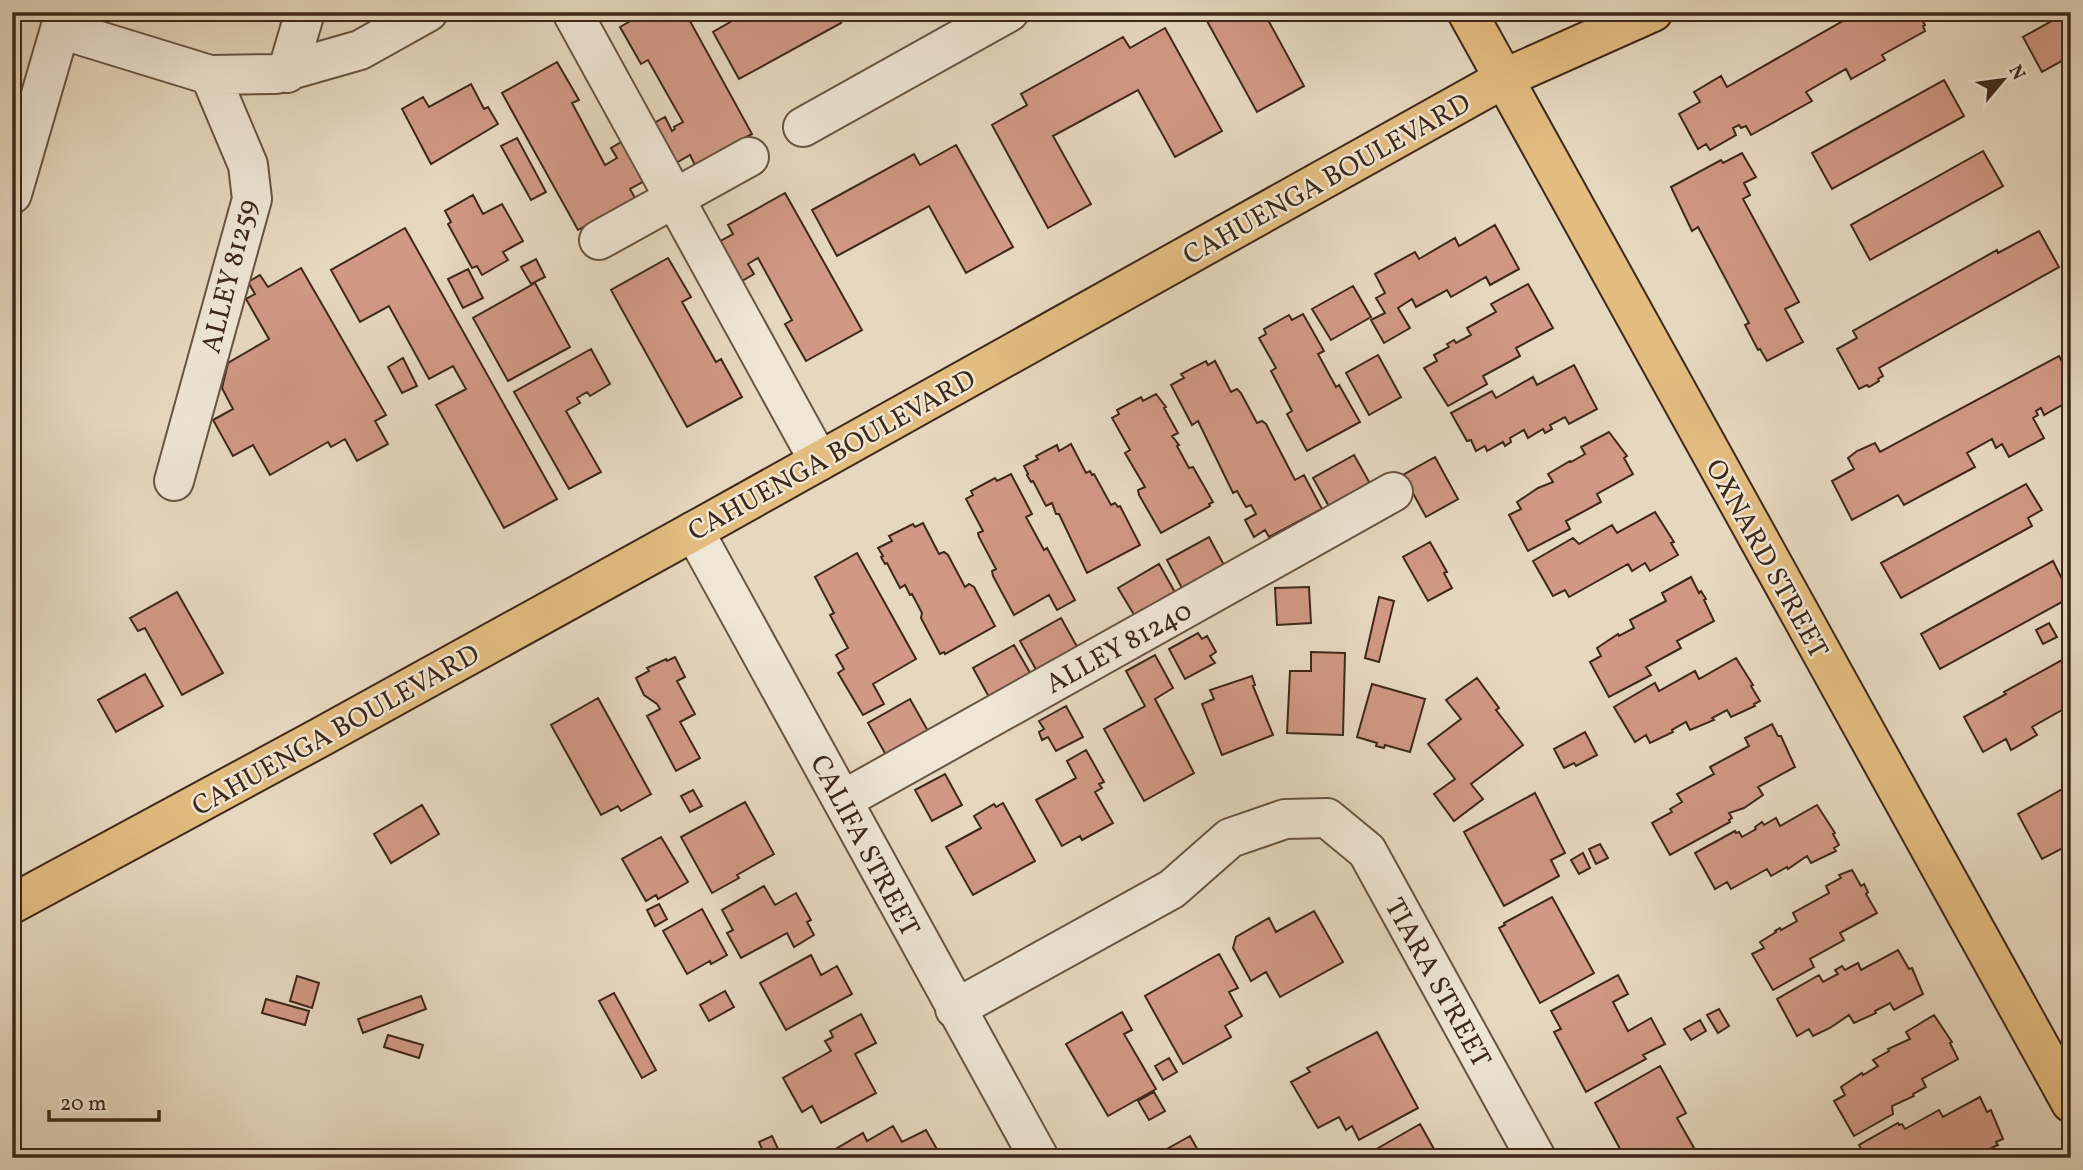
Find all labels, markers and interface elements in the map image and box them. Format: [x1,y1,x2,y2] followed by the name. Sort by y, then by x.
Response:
[1968,46,2038,116] north arrow
[2001,60,2031,85] text: N
[1176,85,1478,276] street label: CAHUENGA BOULEVARD
[192,196,268,358] street label: ALLEY 81259
[681,361,983,552] street label: CAHUENGA BOULEVARD
[1695,452,1837,666] street label: OXNARD STREET
[1039,592,1200,705] street label: ALLEY 81240
[185,636,487,827] street label: CAHUENGA BOULEVARD
[799,748,928,944] street label: CALIFA STREET
[1374,891,1500,1075] street label: TIARA STREET
[49,1079,159,1123] scale bar
[60,1090,106,1119] text: 20 m

